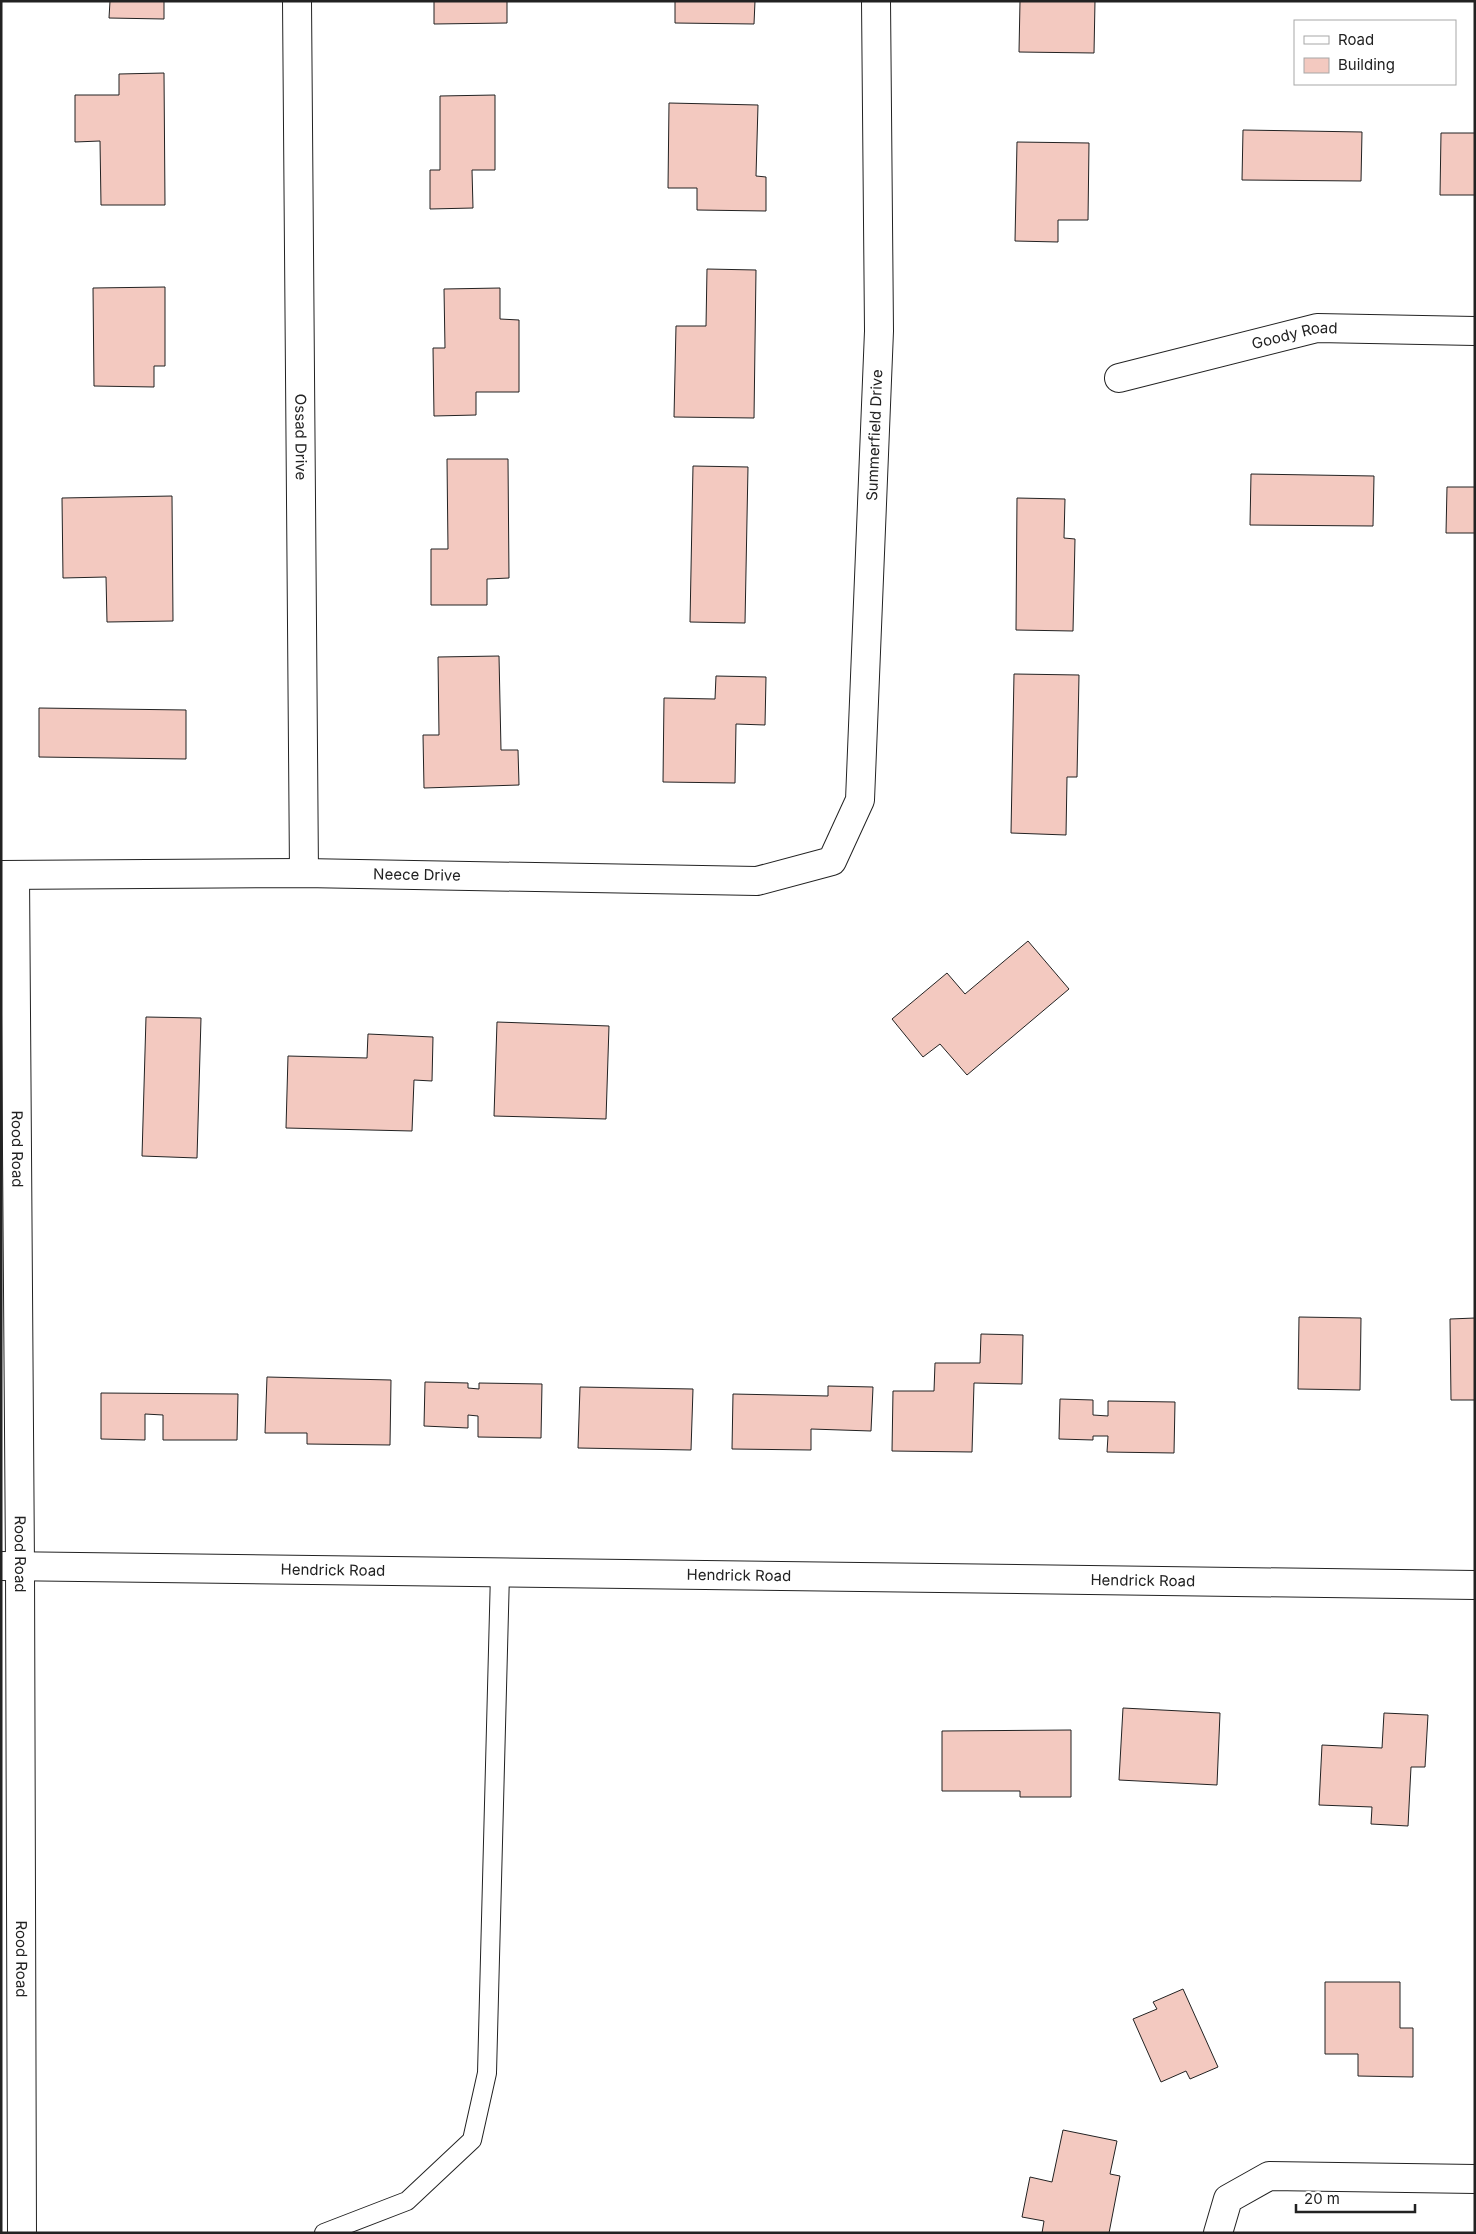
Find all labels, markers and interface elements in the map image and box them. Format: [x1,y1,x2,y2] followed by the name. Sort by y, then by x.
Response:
[1294,20,1456,85] legend
[1338,30,1374,49] text: Road
[1338,55,1395,74] text: Building
[1250,318,1338,353] street label: Goody Road
[862,369,886,501] street label: Summerfield Drive
[291,394,311,480] street label: Ossad Drive
[373,864,461,885] street label: Neece Drive
[8,1110,27,1188] street label: Rood Road
[11,1515,30,1593] street label: Rood Road
[280,1560,385,1580] street label: Hendrick Road
[686,1565,791,1585] street label: Hendrick Road
[1090,1570,1195,1590] street label: Hendrick Road
[12,1920,31,1998] street label: Rood Road
[1296,2182,1415,2214] scale bar
[1304,2189,1340,2208] text: 20 m

